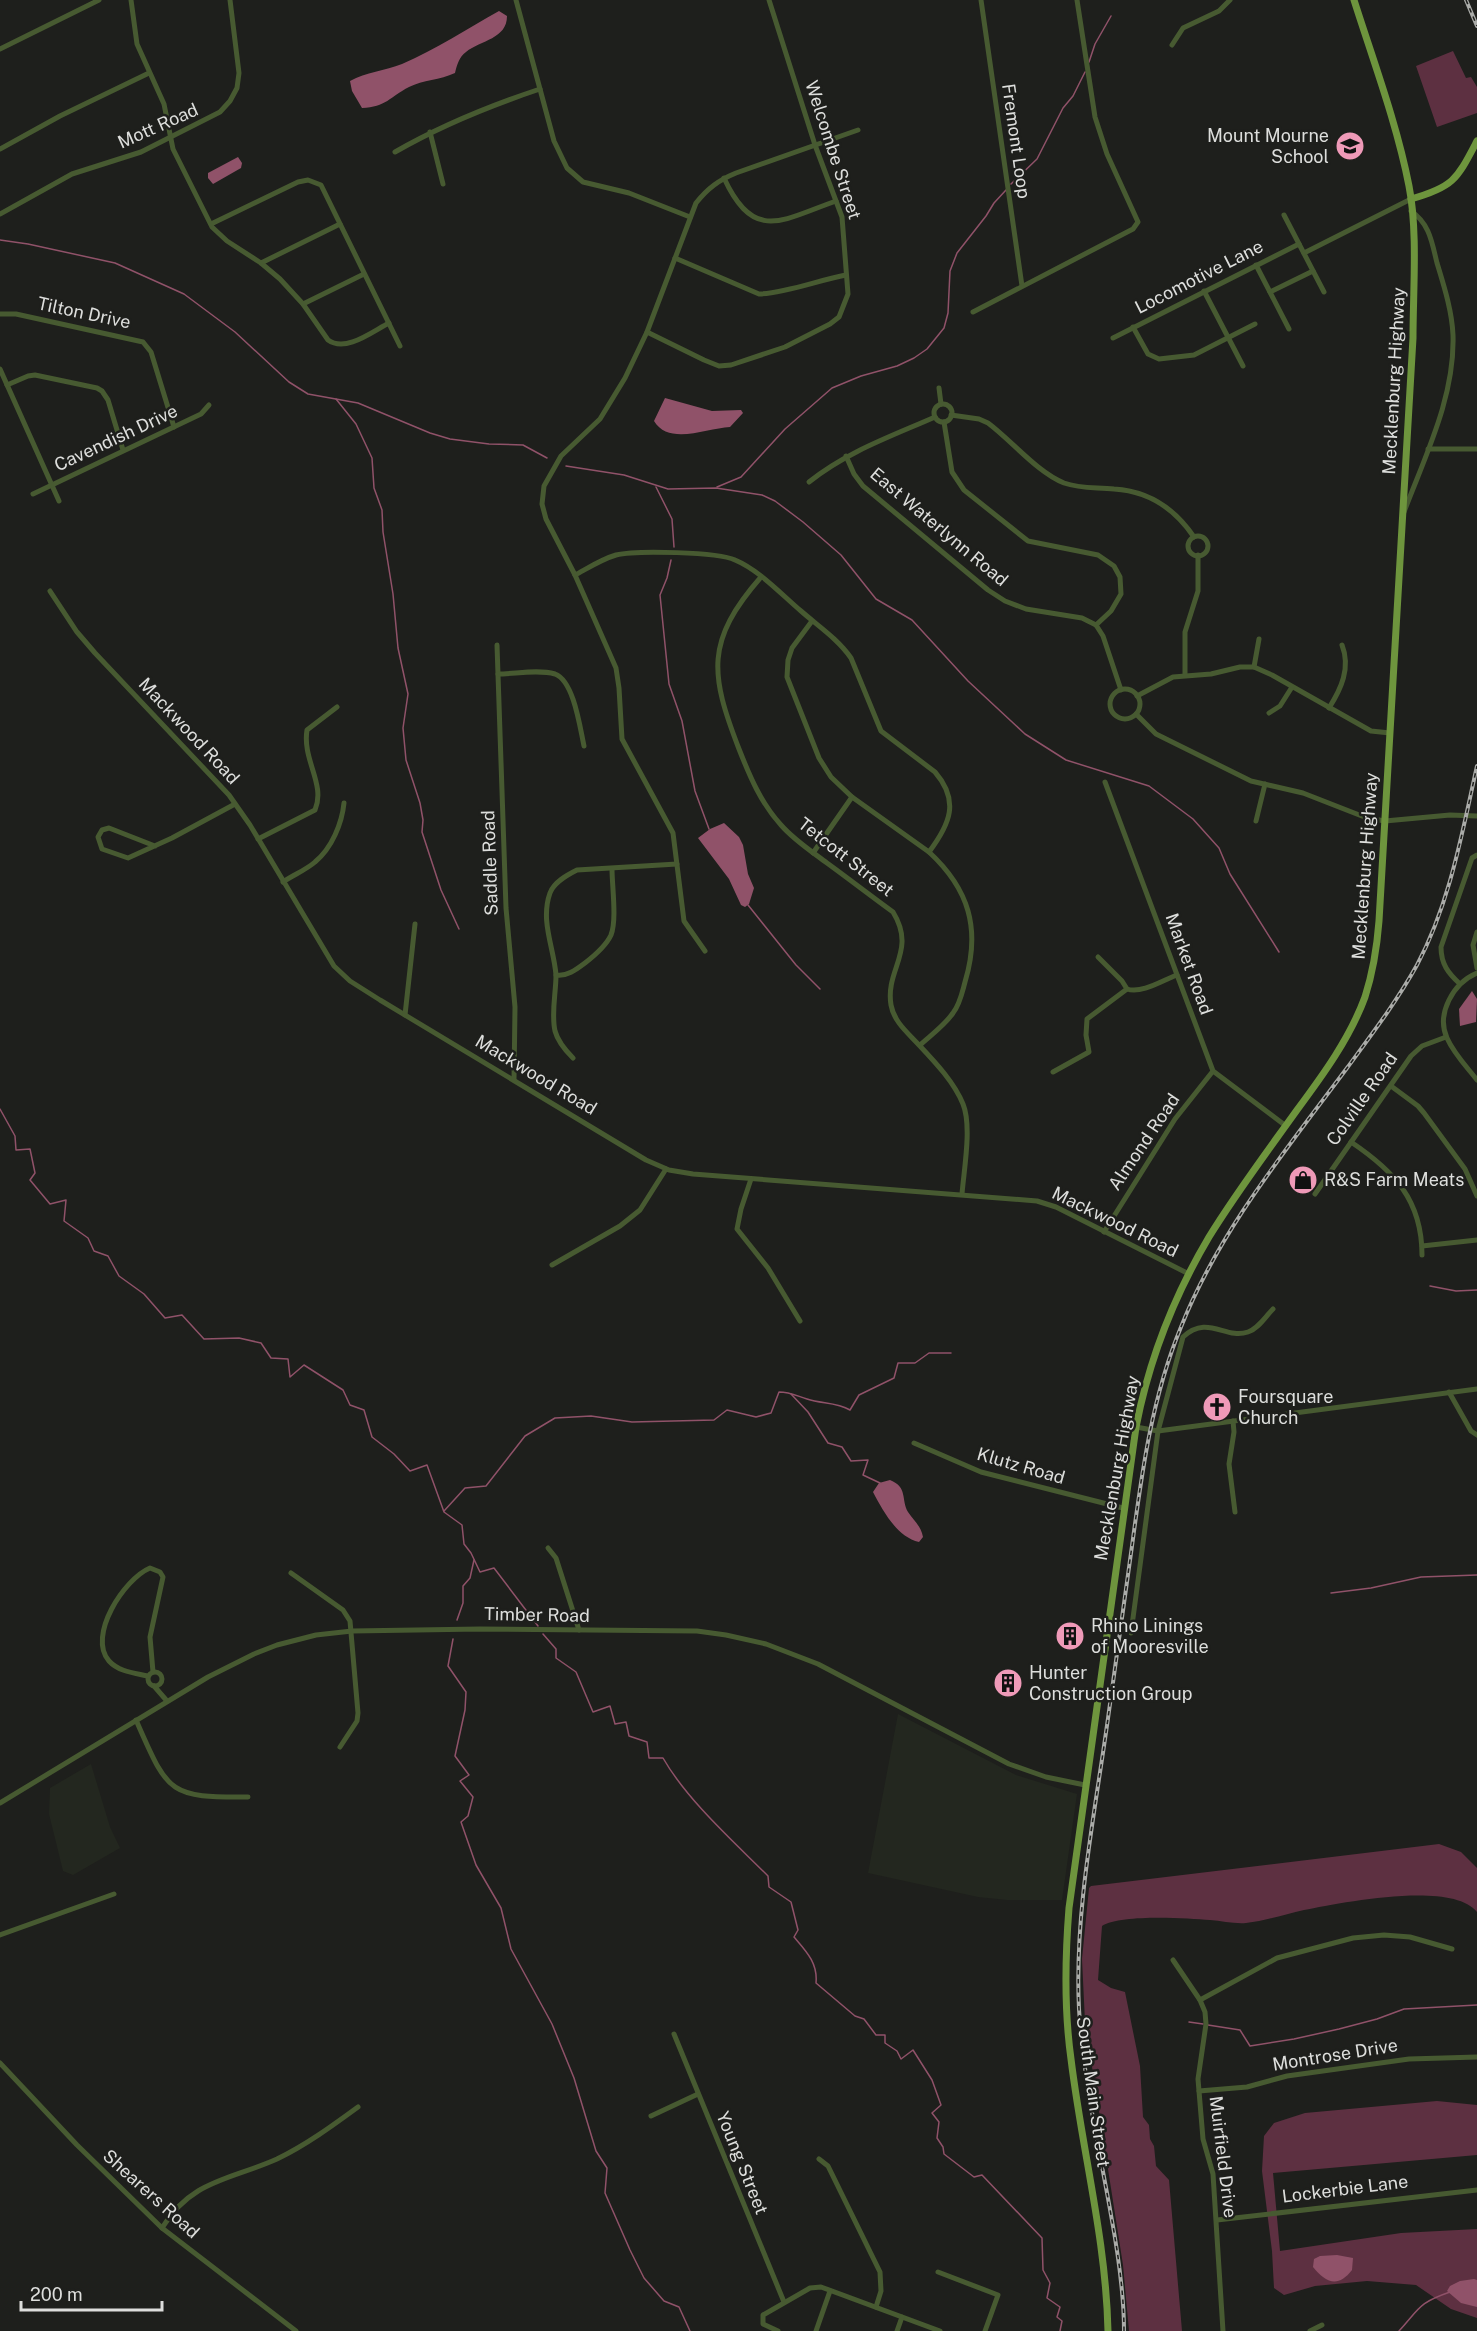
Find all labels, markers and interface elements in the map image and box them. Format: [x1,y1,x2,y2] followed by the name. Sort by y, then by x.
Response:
[801,78,866,222] street label: Welcombe Street
[998,82,1035,200] street label: Fremont Loop
[114,99,201,153] street label: Mott Road
[1207,125,1329,167] place label: Mount Mourne School
[1334,130,1366,162] school or university icon: Mount Mourne School
[1131,235,1266,318] street label: Locomotive Lane
[1378,286,1409,475] street label: Mecklenburg Highway
[36,292,133,333] street label: Tilton Drive
[51,400,181,475] street label: Cavendish Drive
[866,463,1012,590] street label: East Waterlynn Road
[135,673,244,788] street label: Mackwood Road
[1347,771,1382,960] street label: Mecklenburg Highway
[477,810,502,916] street label: Saddle Road
[794,813,898,900] street label: Tetcott Street
[1161,910,1218,1017] street label: Market Road
[472,1030,601,1119] street label: Mackwood Road
[1322,1048,1401,1149] street label: Colville Road
[1104,1089,1184,1194] street label: Almond Road
[1287,1164,1319,1196] shop icon: R&S Farm Meats
[1324,1169,1464,1190] place label: R&S Farm Meats
[1049,1182,1182,1261] street label: Mackwood Road
[1090,1373,1143,1562] street label: Mecklenburg Highway
[1238,1386,1333,1428] place label: Foursquare Church
[1201,1391,1233,1423] church icon: Foursquare Church
[975,1443,1068,1488] street label: Klutz Road
[484,1603,590,1626] street label: Timber Road
[1091,1615,1209,1657] place label: Rhino Linings of Mooresville
[1054,1620,1086,1652] building icon: Rhino Linings of Mooresville
[1029,1662,1193,1704] place label: Hunter Construction Group
[992,1667,1024,1699] building icon: Hunter Construction Group
[1073,2015,1114,2169] street label: South Main Street
[1271,2034,1399,2075] street label: Montrose Drive
[1206,2095,1241,2219] street label: Muirfield Drive
[712,2108,773,2217] street label: Young Street
[99,2145,204,2242] street label: Shearers Road
[1281,2170,1409,2207] street label: Lockerbie Lane
[21,2274,162,2312] scale bar
[30,2284,83,2305] text: 200 m

